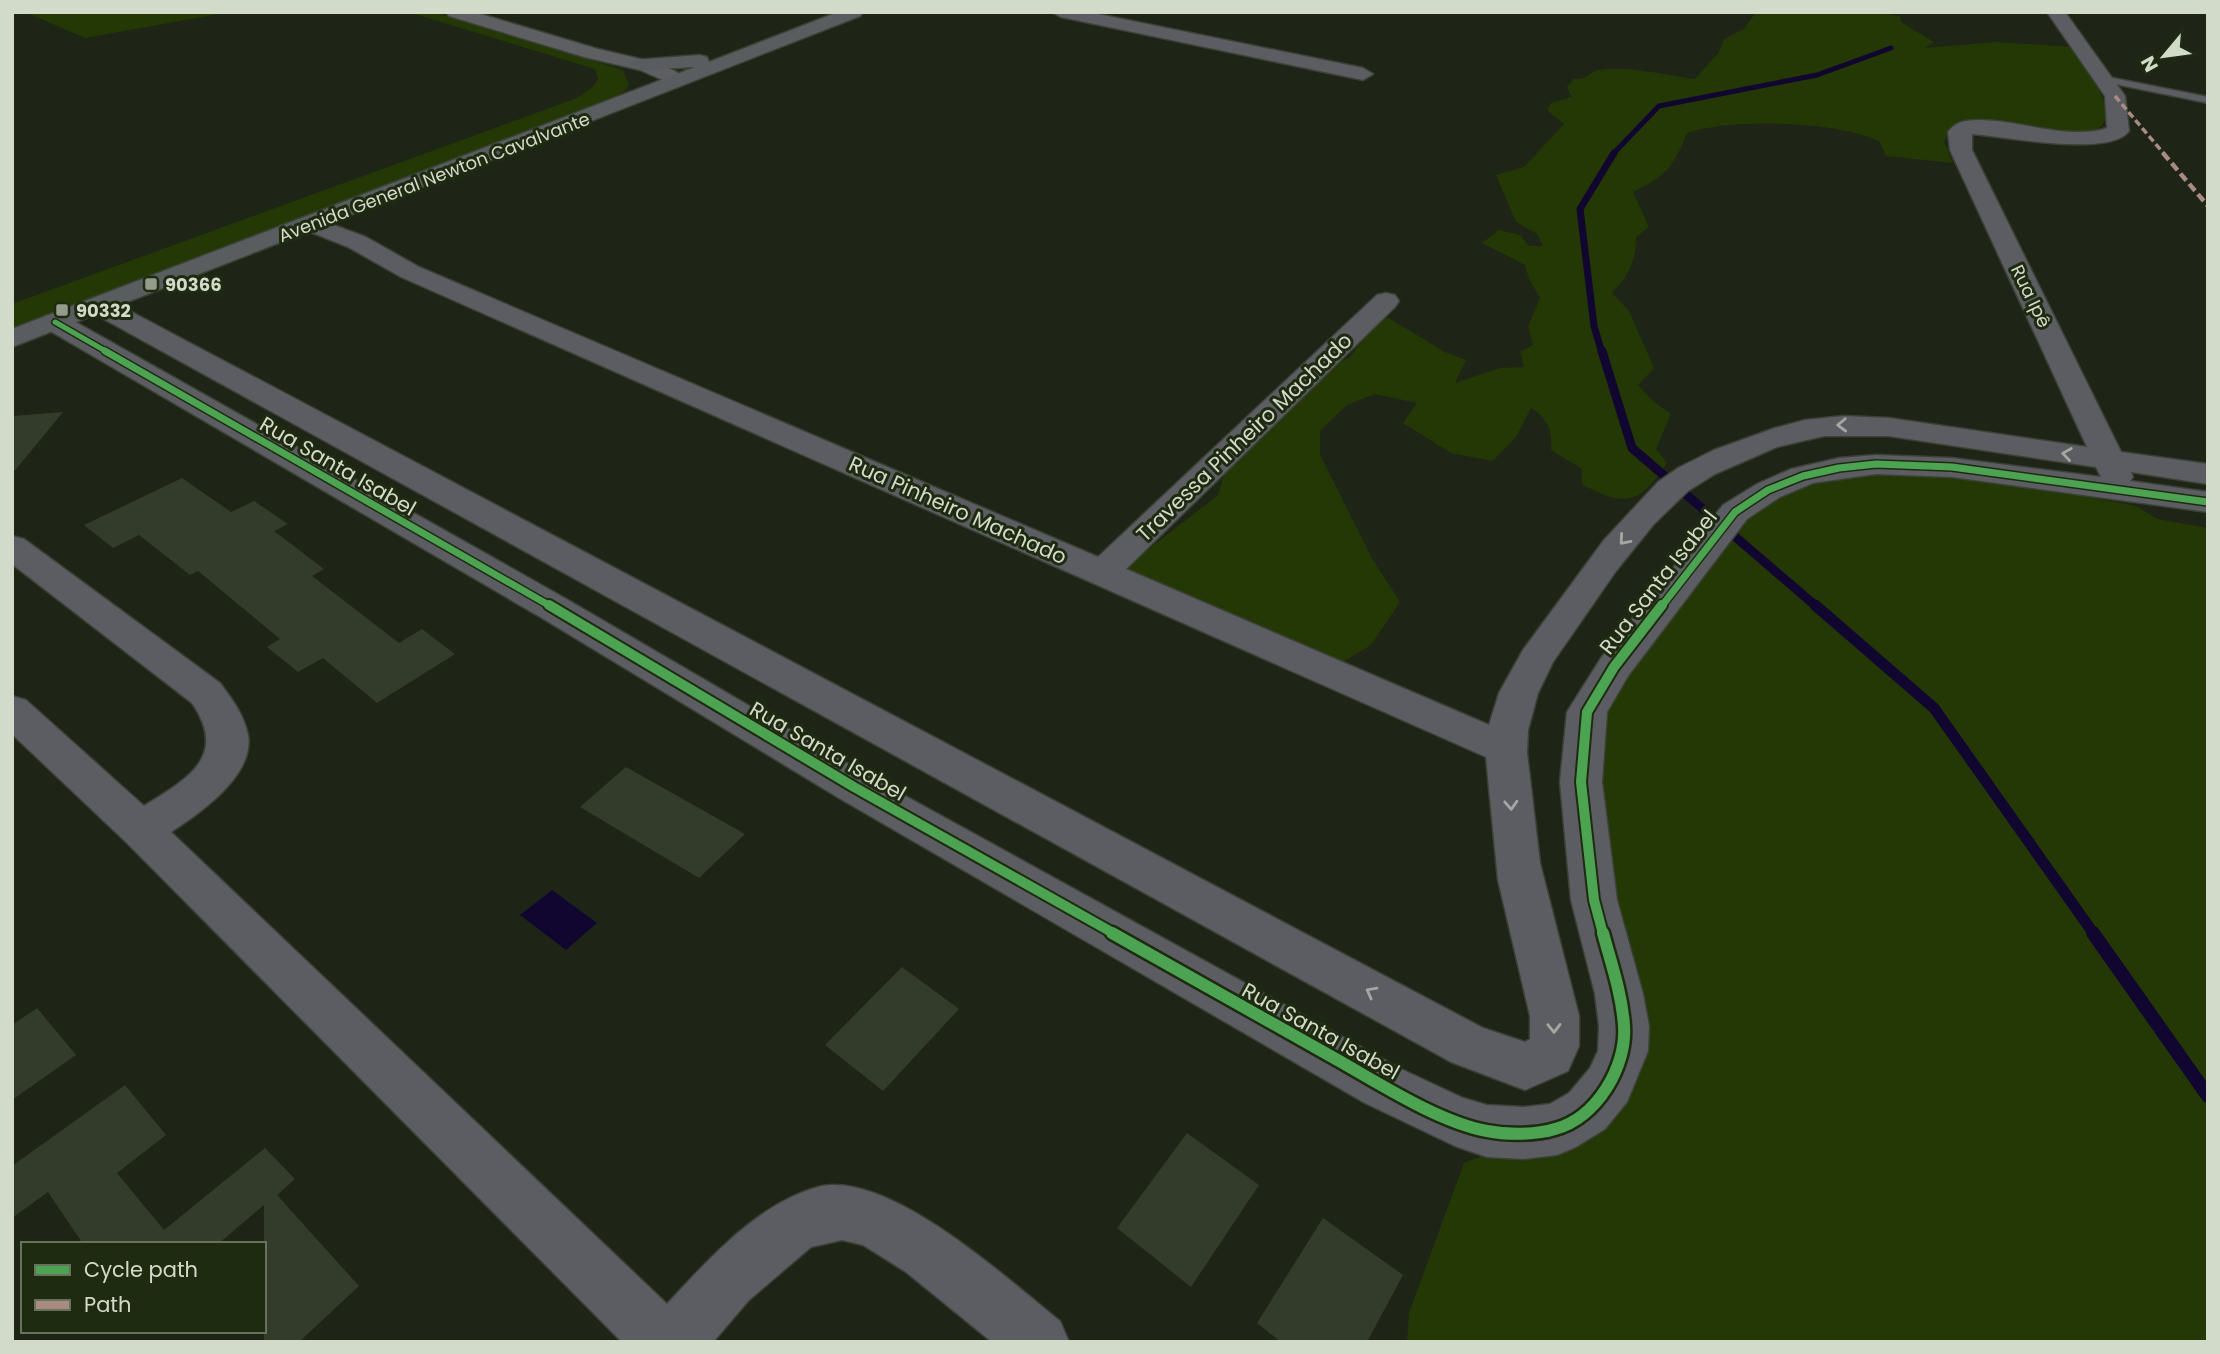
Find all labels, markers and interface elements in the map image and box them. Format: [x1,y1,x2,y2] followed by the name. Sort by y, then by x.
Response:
[2129,21,2199,91] north arrow
[2134,51,2165,77] text: N
[275,106,593,248] street label: Avenida General Newton Cavalvante
[2005,260,2057,332] street label: Rua Ipê
[165,272,222,297] place label: 90366
[143,276,159,292] marker: 90366
[76,298,131,323] place label: 90332
[54,302,70,318] marker: 90332
[1130,326,1358,548] street label: Travessa Pinheiro Machado
[254,409,422,523] street label: Rua Santa Isabel
[1836,417,1847,432] one-way arrow
[2062,447,2073,462] one-way arrow
[844,449,1072,571] street label: Rua Pinheiro Machado
[1592,504,1724,660] street label: Rua Santa Isabel
[1620,532,1632,545] one-way arrow
[744,694,912,808] street label: Rua Santa Isabel
[1503,800,1518,811] one-way arrow
[1237,976,1405,1086] street label: Rua Santa Isabel
[1365,987,1378,1000] one-way arrow
[1547,1023,1562,1034] one-way arrow
[21,1242,266,1333] legend
[84,1255,198,1284] text: Cycle path
[84,1290,131,1319] text: Path

